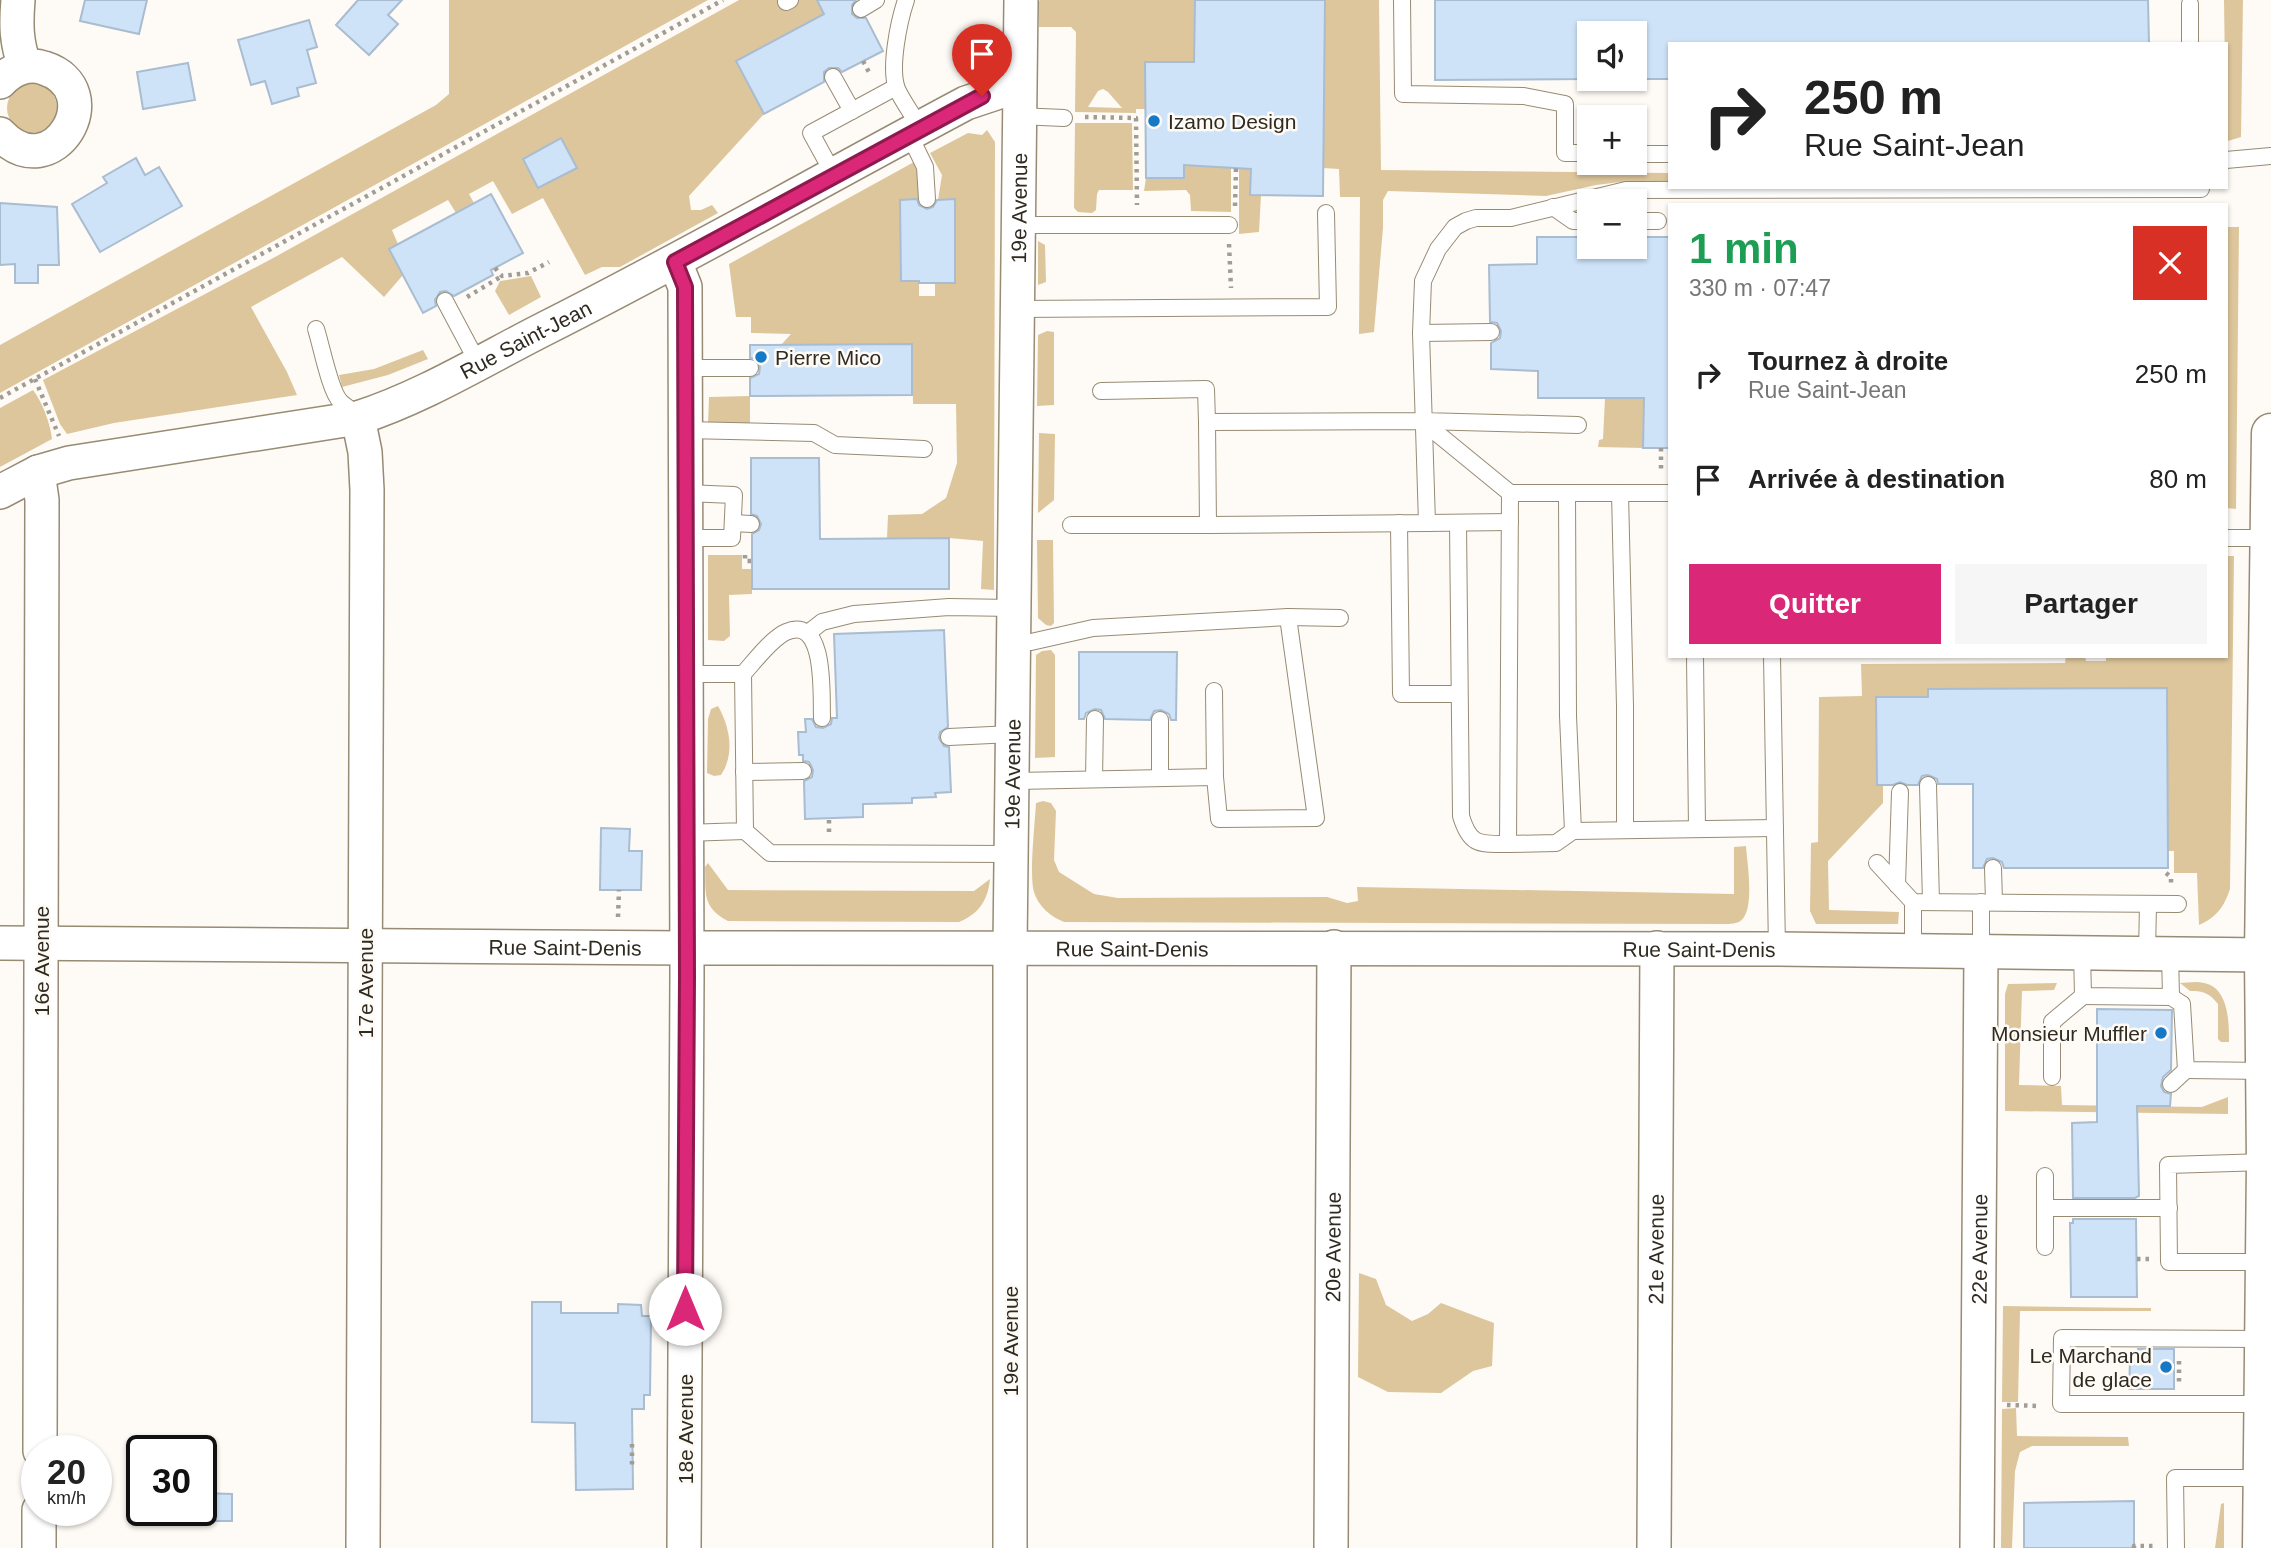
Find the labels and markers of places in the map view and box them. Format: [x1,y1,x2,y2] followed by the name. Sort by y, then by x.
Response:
[952,24,1012,96] pin
[1168,110,1296,133] place label: Izamo Design
[1146,113,1162,129] marker: Izamo Design
[775,346,881,369] place label: Pierre Mico
[753,349,769,365] marker: Pierre Mico
[1991,1022,2147,1045] place label: Monsieur Muffler
[2153,1025,2169,1041] marker: Monsieur Muffler
[2029,1344,2152,1391] place label: Le Marchand de glace
[2158,1359,2174,1375] marker: Le Marchand de glace

